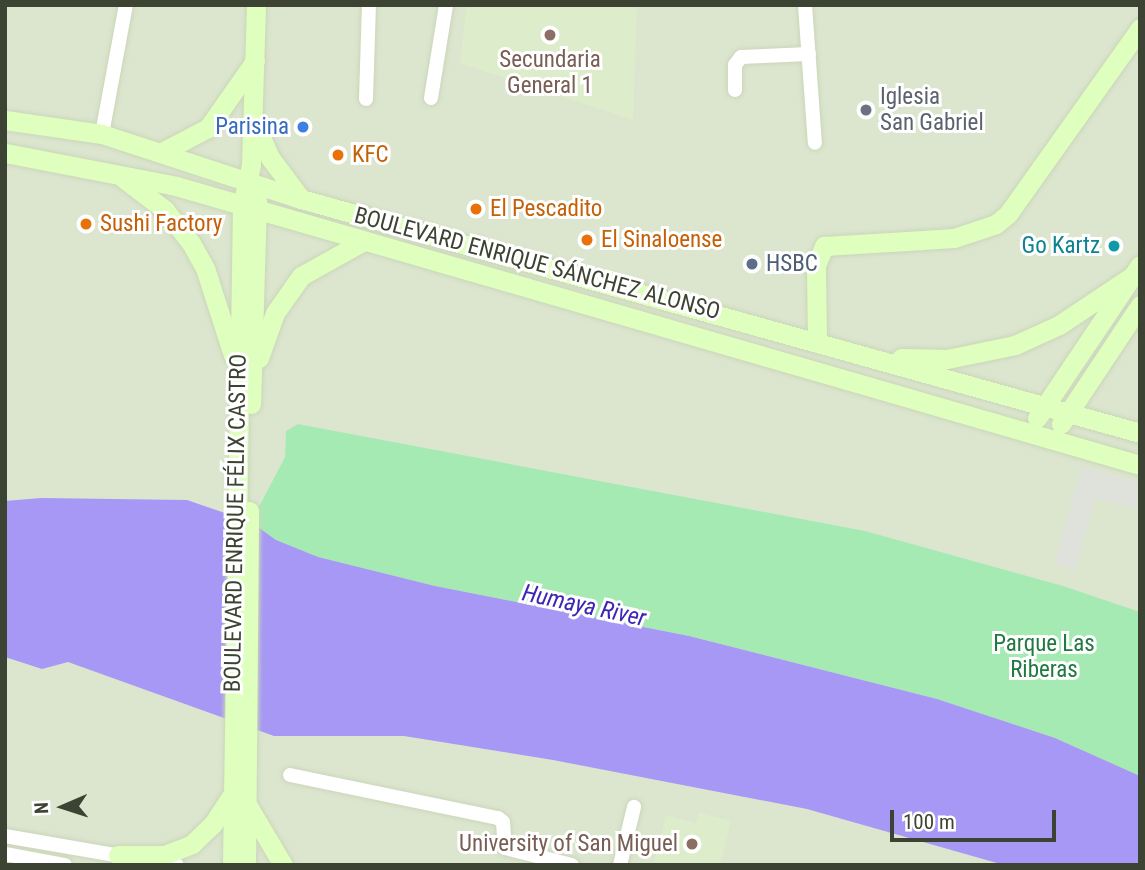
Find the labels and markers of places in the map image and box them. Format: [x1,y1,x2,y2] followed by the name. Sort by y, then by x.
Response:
[542,27,558,43] marker: Secundaria General 1
[499,46,601,100] place label: Secundaria General 1
[880,83,984,137] place label: Iglesia San Gabriel
[858,102,874,118] marker: Iglesia San Gabriel
[215,113,289,141] place label: Parisina
[295,119,311,135] marker: Parisina
[352,141,389,169] place label: KFC
[330,147,346,163] marker: KFC
[490,195,602,223] place label: El Pescadito
[468,201,484,217] marker: El Pescadito
[100,210,222,238] place label: Sushi Factory
[78,216,94,232] marker: Sushi Factory
[601,226,722,254] place label: El Sinaloense
[579,232,595,248] marker: El Sinaloense
[1022,232,1100,260] place label: Go Kartz
[1106,238,1122,254] marker: Go Kartz
[766,250,818,278] place label: HSBC
[744,256,760,272] marker: HSBC
[459,830,678,858] place label: University of San Miguel
[684,836,700,852] marker: University of San Miguel

